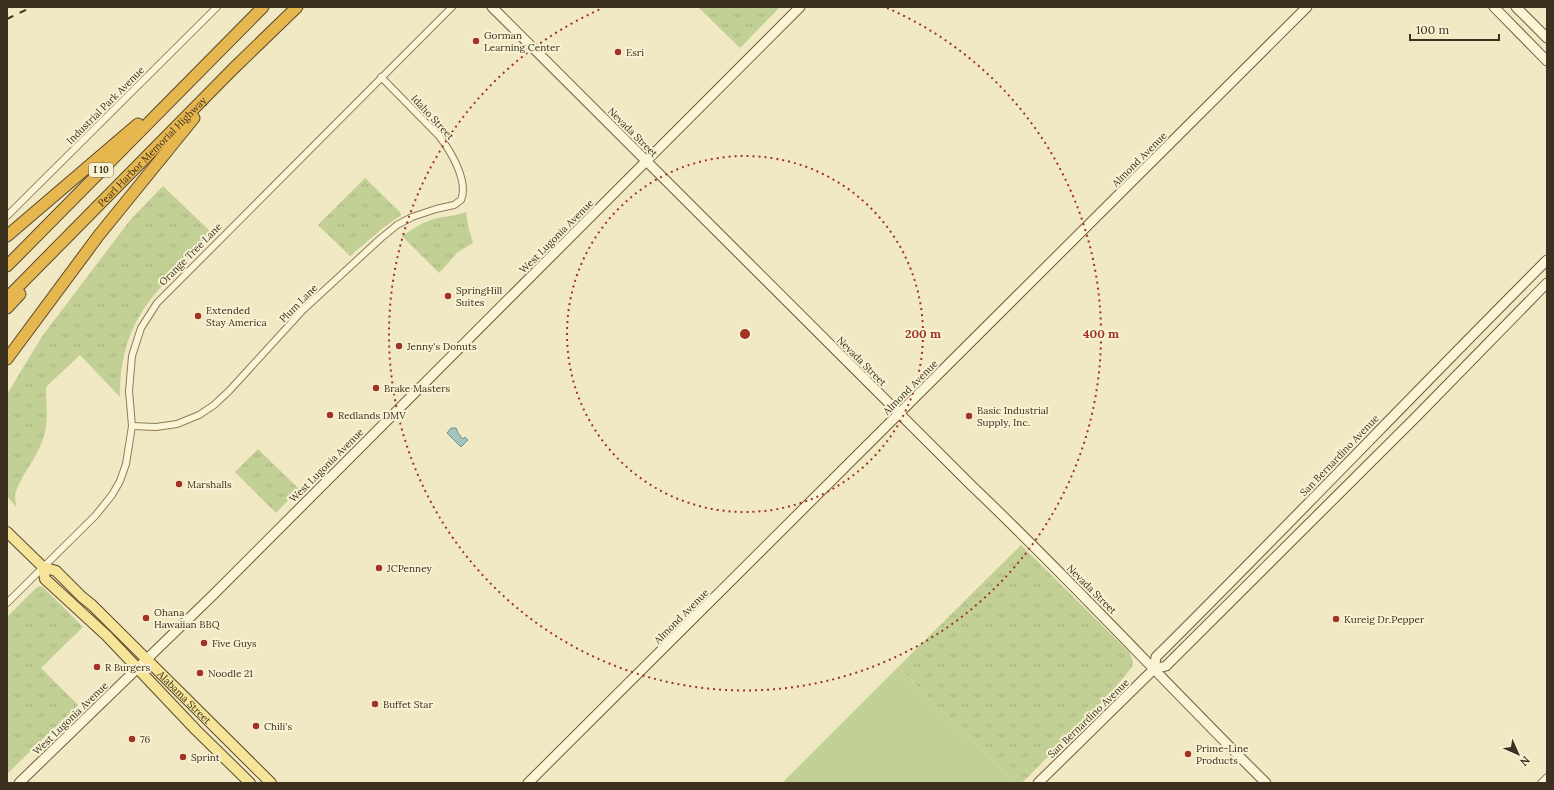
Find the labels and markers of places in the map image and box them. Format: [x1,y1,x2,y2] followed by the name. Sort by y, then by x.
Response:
[484,29,560,54] place label: Gorman Learning Center
[471,36,481,46] marker: Gorman Learning Center
[626,46,644,59] place label: Esri
[613,47,623,57] marker: Esri
[456,284,503,309] place label: SpringHill Suites
[443,291,453,301] marker: SpringHill Suites
[206,304,267,329] place label: Extended Stay America
[193,311,203,321] marker: Extended Stay America
[738,327,752,341] centre of rings
[406,340,477,353] place label: Jenny's Donuts
[394,341,404,351] marker: Jenny's Donuts
[384,382,450,395] place label: Brake Masters
[371,383,381,393] marker: Brake Masters
[977,404,1049,429] place label: Basic Industrial Supply, Inc.
[338,409,406,422] place label: Redlands DMV
[325,410,335,420] marker: Redlands DMV
[964,411,974,421] marker: Basic Industrial Supply, Inc.
[187,478,232,491] place label: Marshalls
[174,479,184,489] marker: Marshalls
[386,562,433,575] place label: JCPenney
[374,563,384,573] marker: JCPenney
[154,606,220,631] place label: Ohana Hawaiian BBQ
[141,613,151,623] marker: Ohana Hawaiian BBQ
[1344,613,1425,626] place label: Kureig Dr.Pepper
[1331,614,1341,624] marker: Kureig Dr.Pepper
[212,637,257,650] place label: Five Guys
[199,638,209,648] marker: Five Guys
[105,661,151,674] place label: R Burgers
[92,662,102,672] marker: R Burgers
[208,667,253,680] place label: Noodle 21
[195,668,205,678] marker: Noodle 21
[383,698,433,711] place label: Buffet Star
[370,699,380,709] marker: Buffet Star
[264,720,292,733] place label: Chili's
[251,721,261,731] marker: Chili's
[140,733,151,746] place label: 76
[127,734,137,744] marker: 76
[1196,742,1249,767] place label: Prime-Line Products
[1183,749,1193,759] marker: Prime-Line Products
[191,751,220,764] place label: Sprint
[178,752,188,762] marker: Sprint

